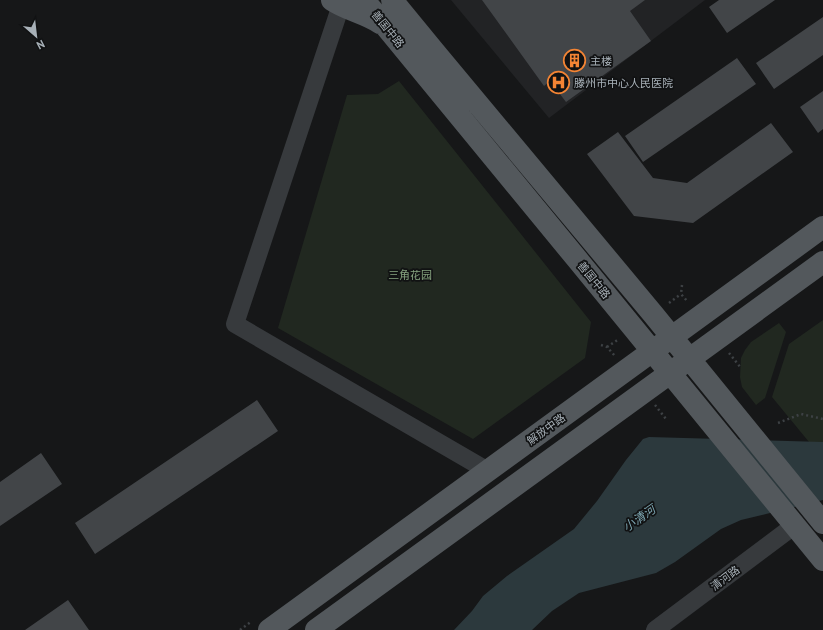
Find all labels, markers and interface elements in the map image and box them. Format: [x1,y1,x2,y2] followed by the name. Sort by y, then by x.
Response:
[369,7,407,51] street label: 善国中路
[16,16,56,56] north arrow
[34,37,47,53] text: N
[562,48,588,74] building icon: 主楼
[590,54,612,68] place label: 主楼
[545,70,571,96] hospital icon: 滕州市中心人民医院
[574,76,673,90] place label: 滕州市中心人民医院
[575,258,613,302] street label: 善国中路
[388,268,432,282] park label: 三角花园
[524,410,568,448] street label: 解放中路
[620,500,660,534] water label: 小清河
[708,562,742,594] street label: 清河路

